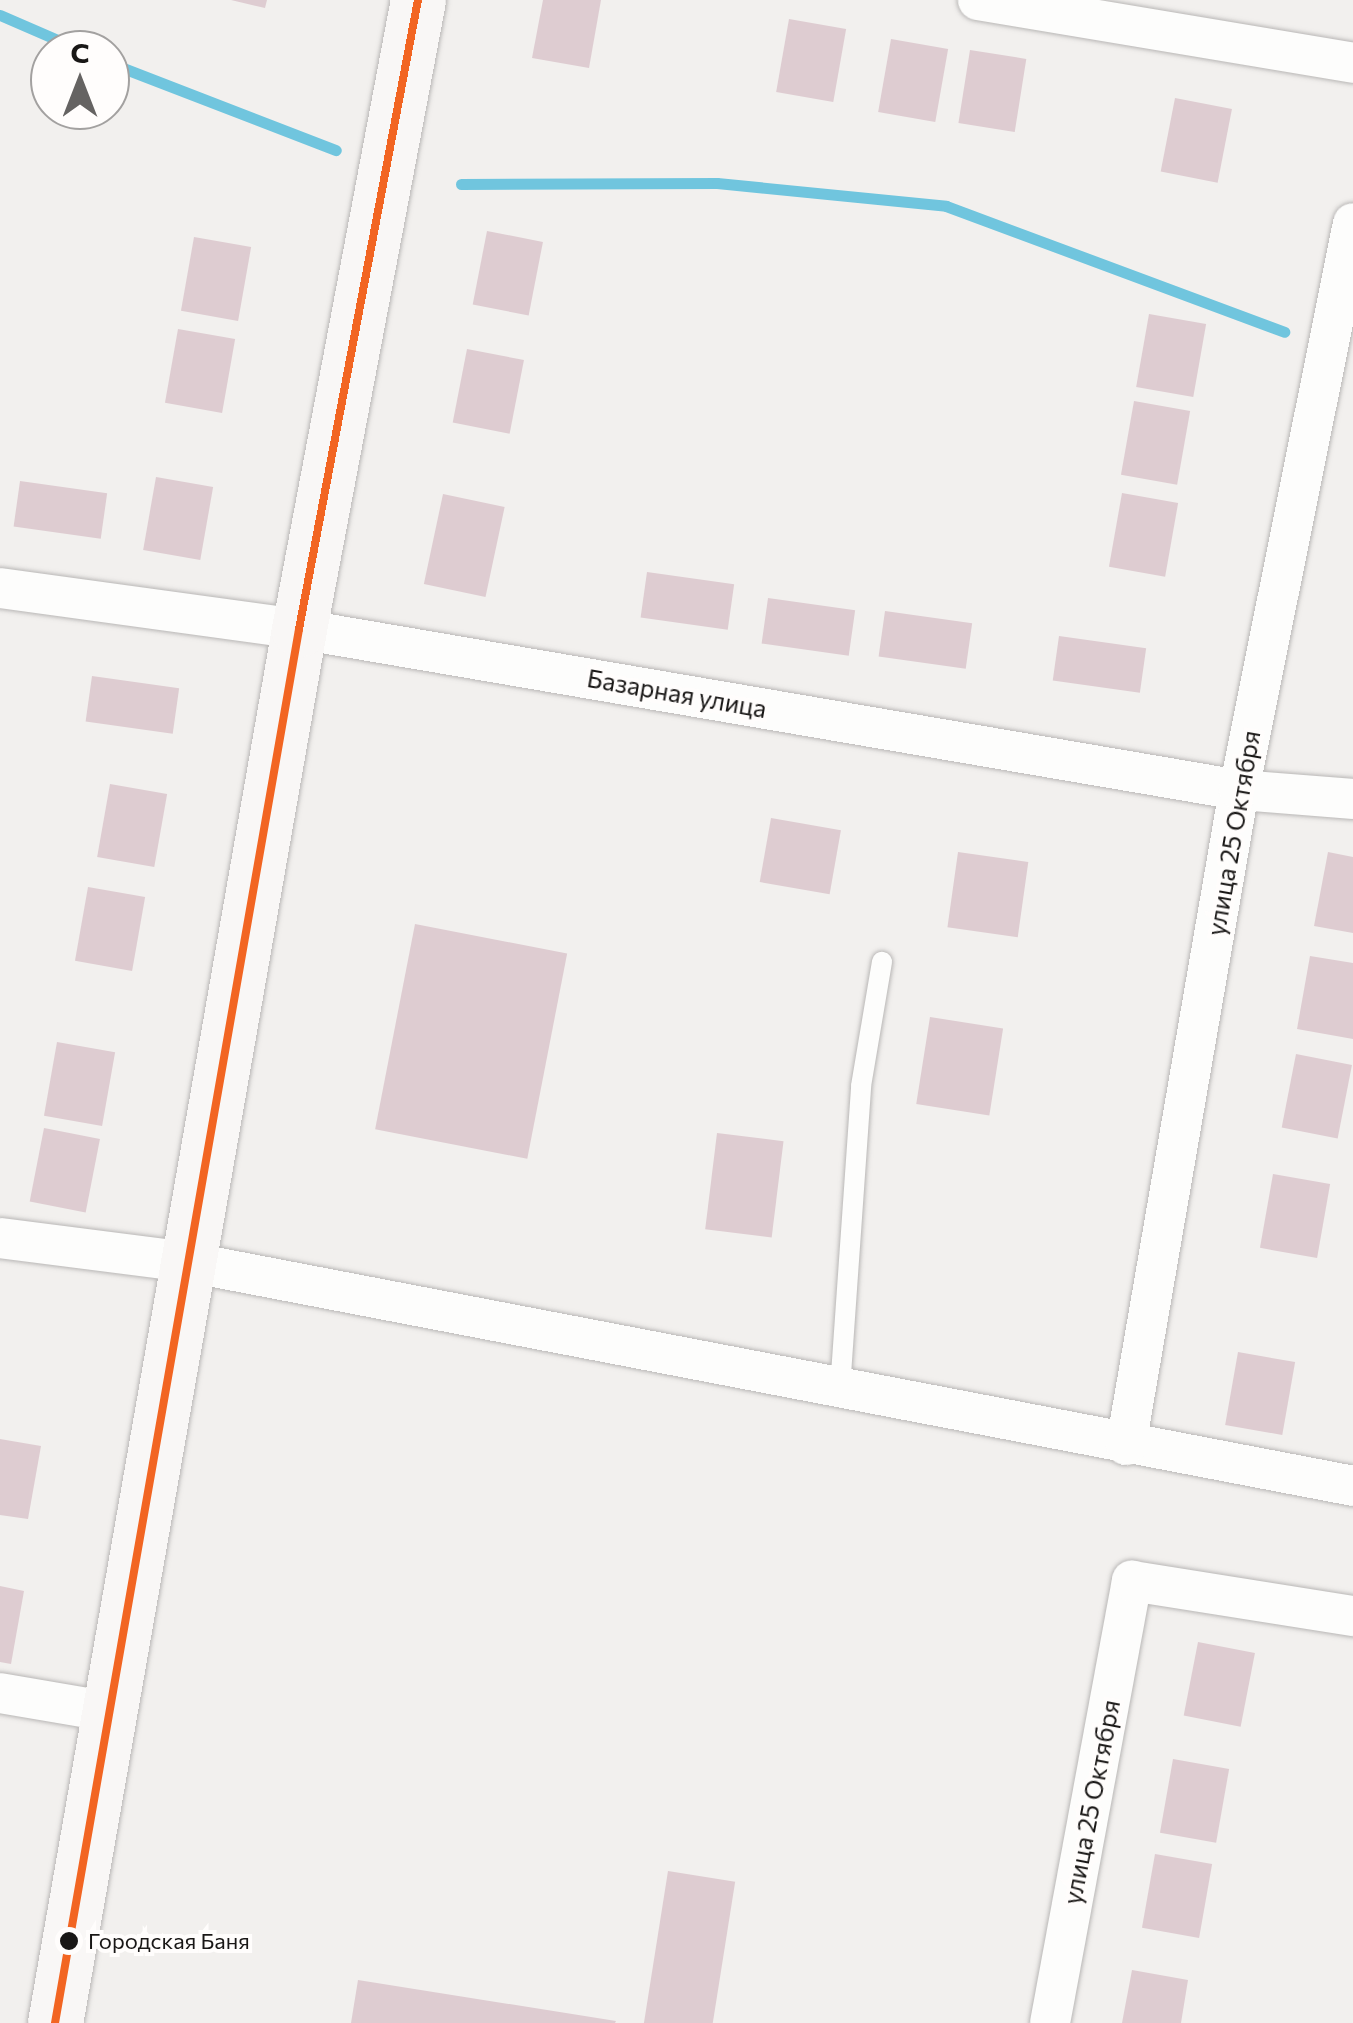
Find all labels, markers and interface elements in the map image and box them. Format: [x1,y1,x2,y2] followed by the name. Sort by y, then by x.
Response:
[30,30,130,130] north arrow
[70,35,90,69] text: С
[585,662,769,724] street label: Базарная улица
[1200,728,1266,938] street label: улица 25 Октября
[1056,1697,1126,1907] street label: улица 25 Октября
[88,1928,250,1954] place label: Городская Баня
[59,1931,79,1951] marker: Городская Баня

